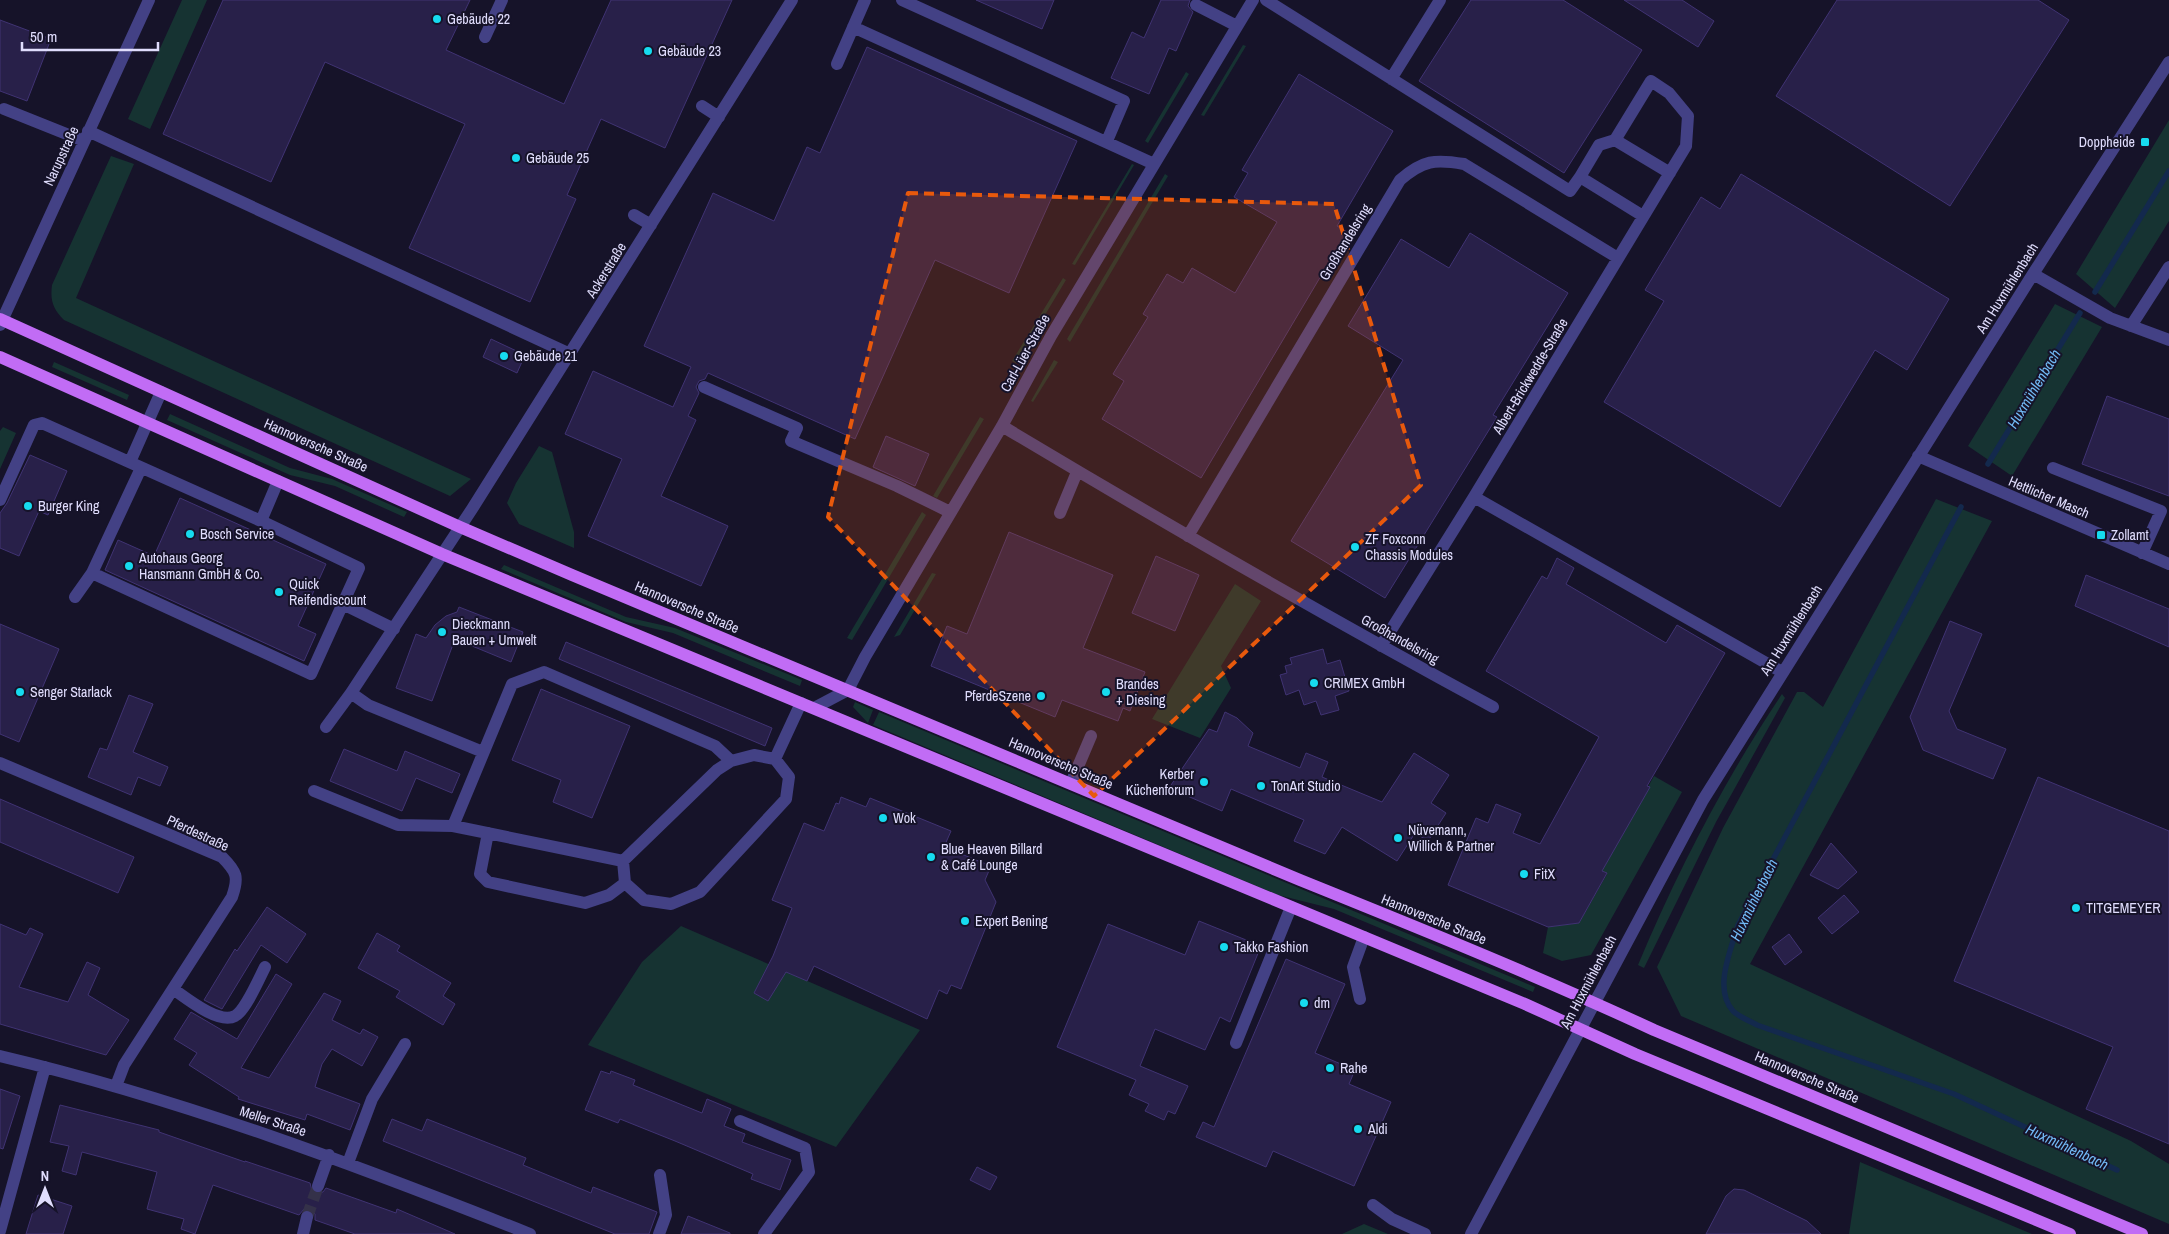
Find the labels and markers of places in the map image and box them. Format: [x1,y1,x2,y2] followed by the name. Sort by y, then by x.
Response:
[447,10,510,28] place label: Gebäude 22
[431,13,443,25] marker: Gebäude 22
[658,42,721,60] place label: Gebäude 23
[642,45,654,57] marker: Gebäude 23
[2079,133,2135,151] place label: Doppheide
[2139,136,2151,148] marker: Doppheide
[526,149,589,167] place label: Gebäude 25
[510,152,522,164] marker: Gebäude 25
[514,347,578,365] place label: Gebäude 21
[498,350,510,362] marker: Gebäude 21
[38,497,100,515] place label: Burger King
[22,500,34,512] marker: Burger King
[200,525,274,543] place label: Bosch Service
[2111,526,2149,544] place label: Zollamt
[184,528,196,540] marker: Bosch Service
[2095,529,2107,541] marker: Zollamt
[1365,530,1453,564] place label: ZF Foxconn Chassis Modules
[1349,541,1361,553] marker: ZF Foxconn Chassis Modules
[138,549,263,583] place label: Autohaus Georg Hansmann GmbH & Co.
[123,560,135,572] marker: Autohaus Georg Hansmann GmbH & Co.
[289,575,366,609] place label: Quick Reifendiscount
[273,586,285,598] marker: Quick Reifendiscount
[452,615,537,649] place label: Dieckmann Bauen + Umwelt
[436,626,448,638] marker: Dieckmann Bauen + Umwelt
[1324,674,1405,692] place label: CRIMEX GmbH
[1116,675,1166,709] place label: Brandes + Diesing
[1308,677,1320,689] marker: CRIMEX GmbH
[30,683,112,701] place label: Senger Starlack
[14,686,26,698] marker: Senger Starlack
[1100,686,1112,698] marker: Brandes + Diesing
[965,687,1031,705] place label: PferdeSzene
[1035,690,1047,702] marker: PferdeSzene
[1126,765,1194,799] place label: Kerber Küchenforum
[1198,776,1210,788] marker: Kerber Küchenforum
[1271,777,1341,795] place label: TonArt Studio
[1255,780,1267,792] marker: TonArt Studio
[893,809,916,827] place label: Wok
[877,812,889,824] marker: Wok
[1408,821,1494,855] place label: Nüvemann, Willich & Partner
[1392,832,1404,844] marker: Nüvemann, Willich & Partner
[941,840,1042,874] place label: Blue Heaven Billard & Café Lounge
[925,851,937,863] marker: Blue Heaven Billard & Café Lounge
[1534,865,1555,883] place label: FitX
[1518,868,1530,880] marker: FitX
[2086,899,2161,917] place label: TITGEMEYER
[2070,902,2082,914] marker: TITGEMEYER
[975,912,1048,930] place label: Expert Bening
[959,915,971,927] marker: Expert Bening
[1234,938,1308,956] place label: Takko Fashion
[1218,941,1230,953] marker: Takko Fashion
[1314,994,1330,1012] place label: dm
[1298,997,1310,1009] marker: dm
[1340,1059,1367,1077] place label: Rahe
[1324,1062,1336,1074] marker: Rahe
[1367,1120,1388,1138] place label: Aldi
[1352,1123,1364,1135] marker: Aldi

